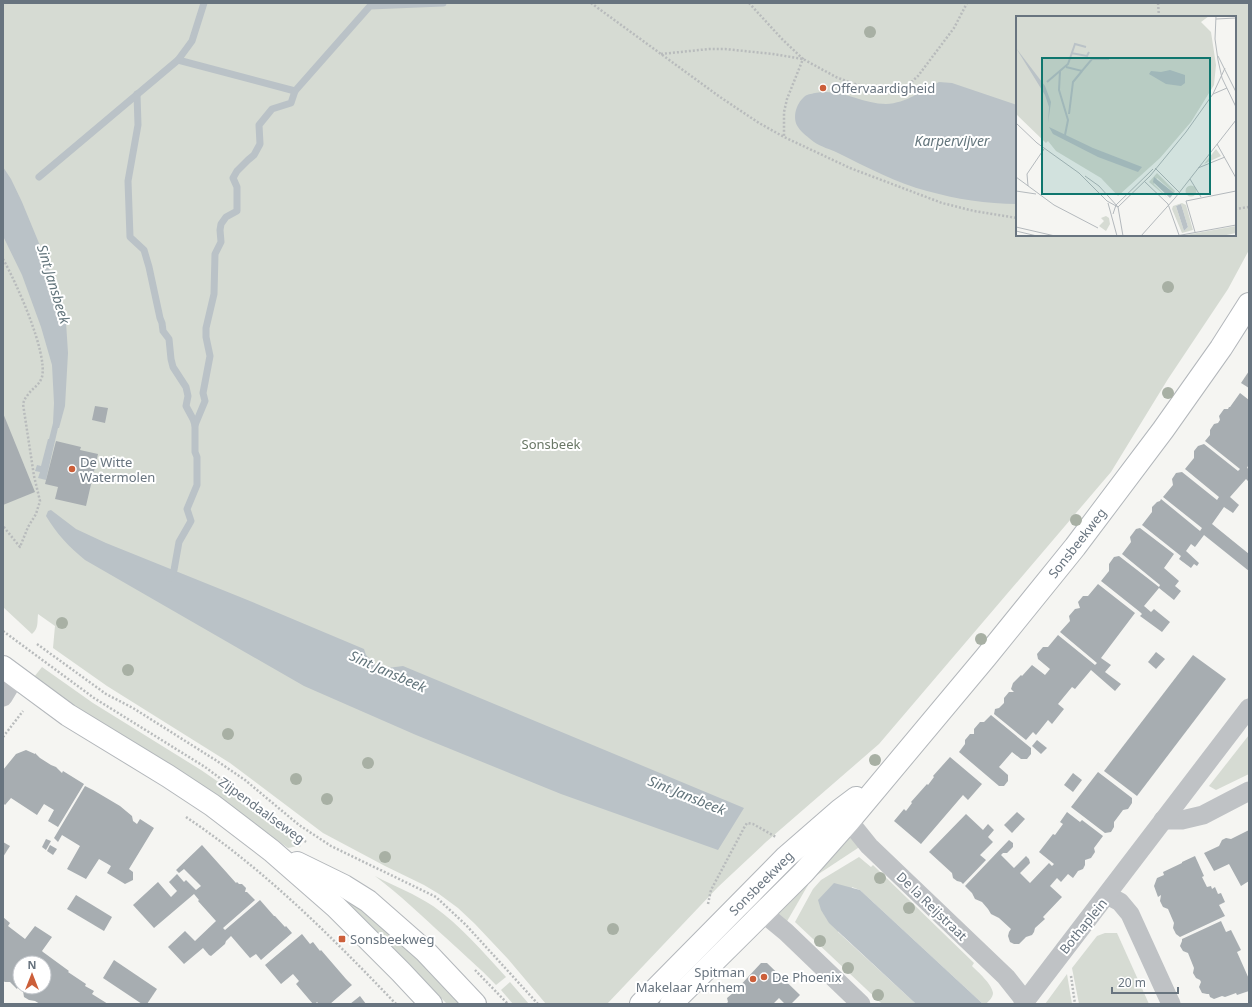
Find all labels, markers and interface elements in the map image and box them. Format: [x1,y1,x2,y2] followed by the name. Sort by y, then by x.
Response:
[1016,16,1236,236] inset map
[831,79,935,97] place label: Offervaardigheid
[818,83,828,93] marker: Offervaardigheid
[915,131,990,150] water label: Karpervijver
[33,242,75,327] water label: Sint Jansbeek
[522,435,580,453] park label: Sonsbeek
[80,453,155,486] place label: De Witte Watermolen
[67,464,77,474] marker: De Witte Watermolen
[1044,504,1110,582] street label: Sonsbeekweg
[347,646,430,697] water label: Sint Jansbeek
[645,771,730,820] water label: Sint Jansbeek
[215,773,309,847] street label: Zijpendaalseweg
[725,847,797,919] street label: Sonsbeekweg
[893,868,971,945] street label: De la Reijstraat
[1055,895,1111,957] street label: Bothaplein
[350,930,434,948] place label: Sonsbeekweg
[337,934,347,944] marker: Sonsbeekweg
[12,955,52,995] north arrow
[28,957,36,972] text: N
[636,963,745,996] place label: Spitman Makelaar Arnhem
[772,968,842,986] place label: De Phoenix
[1112,969,1178,995] scale bar
[759,972,769,982] marker: De Phoenix
[748,974,758,984] marker: Spitman Makelaar Arnhem
[1118,974,1146,991] text: 20 m

